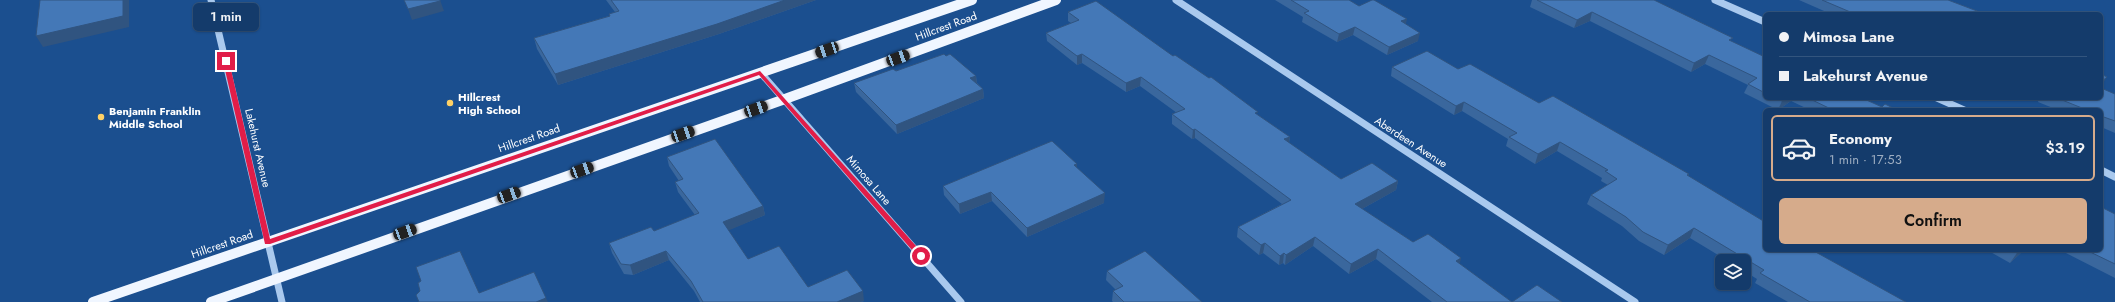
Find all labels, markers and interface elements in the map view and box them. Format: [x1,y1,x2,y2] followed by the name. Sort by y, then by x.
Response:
[193,3,259,31] callout: 1 min
[210,7,242,26] text: 1 min
[913,7,979,45] street label: Hillcrest Road
[1803,26,1894,48] text: Mimosa Lane
[814,40,840,60] car
[885,48,911,68] car
[217,52,235,70] route end
[1803,65,1928,87] text: Lakehurst Avenue
[458,89,520,118] place label: Hillcrest High School
[445,98,455,108] marker: Hillcrest High School
[743,99,769,119] car
[109,103,201,132] place label: Benjamin Franklin Middle School
[241,107,275,189] street label: Lakehurst Avenue
[96,112,106,122] marker: Benjamin Franklin Middle School
[1371,112,1451,172] street label: Aberdeen Avenue
[496,120,562,156] street label: Hillcrest Road
[670,124,696,144] car
[1829,128,1892,150] text: Economy
[1781,130,1817,166] icon: car
[2045,137,2085,159] text: $3.19
[1829,150,1902,169] text: 1 min · 17:53
[843,152,895,209] street label: Mimosa Lane
[569,160,595,180] car
[496,185,522,205] car
[1779,198,2087,244] button: Confirm
[392,222,418,242] car
[189,226,255,262] street label: Hillcrest Road
[912,247,930,265] route start
[1715,254,1751,290] map controls
[1715,254,1751,290] button: layers

